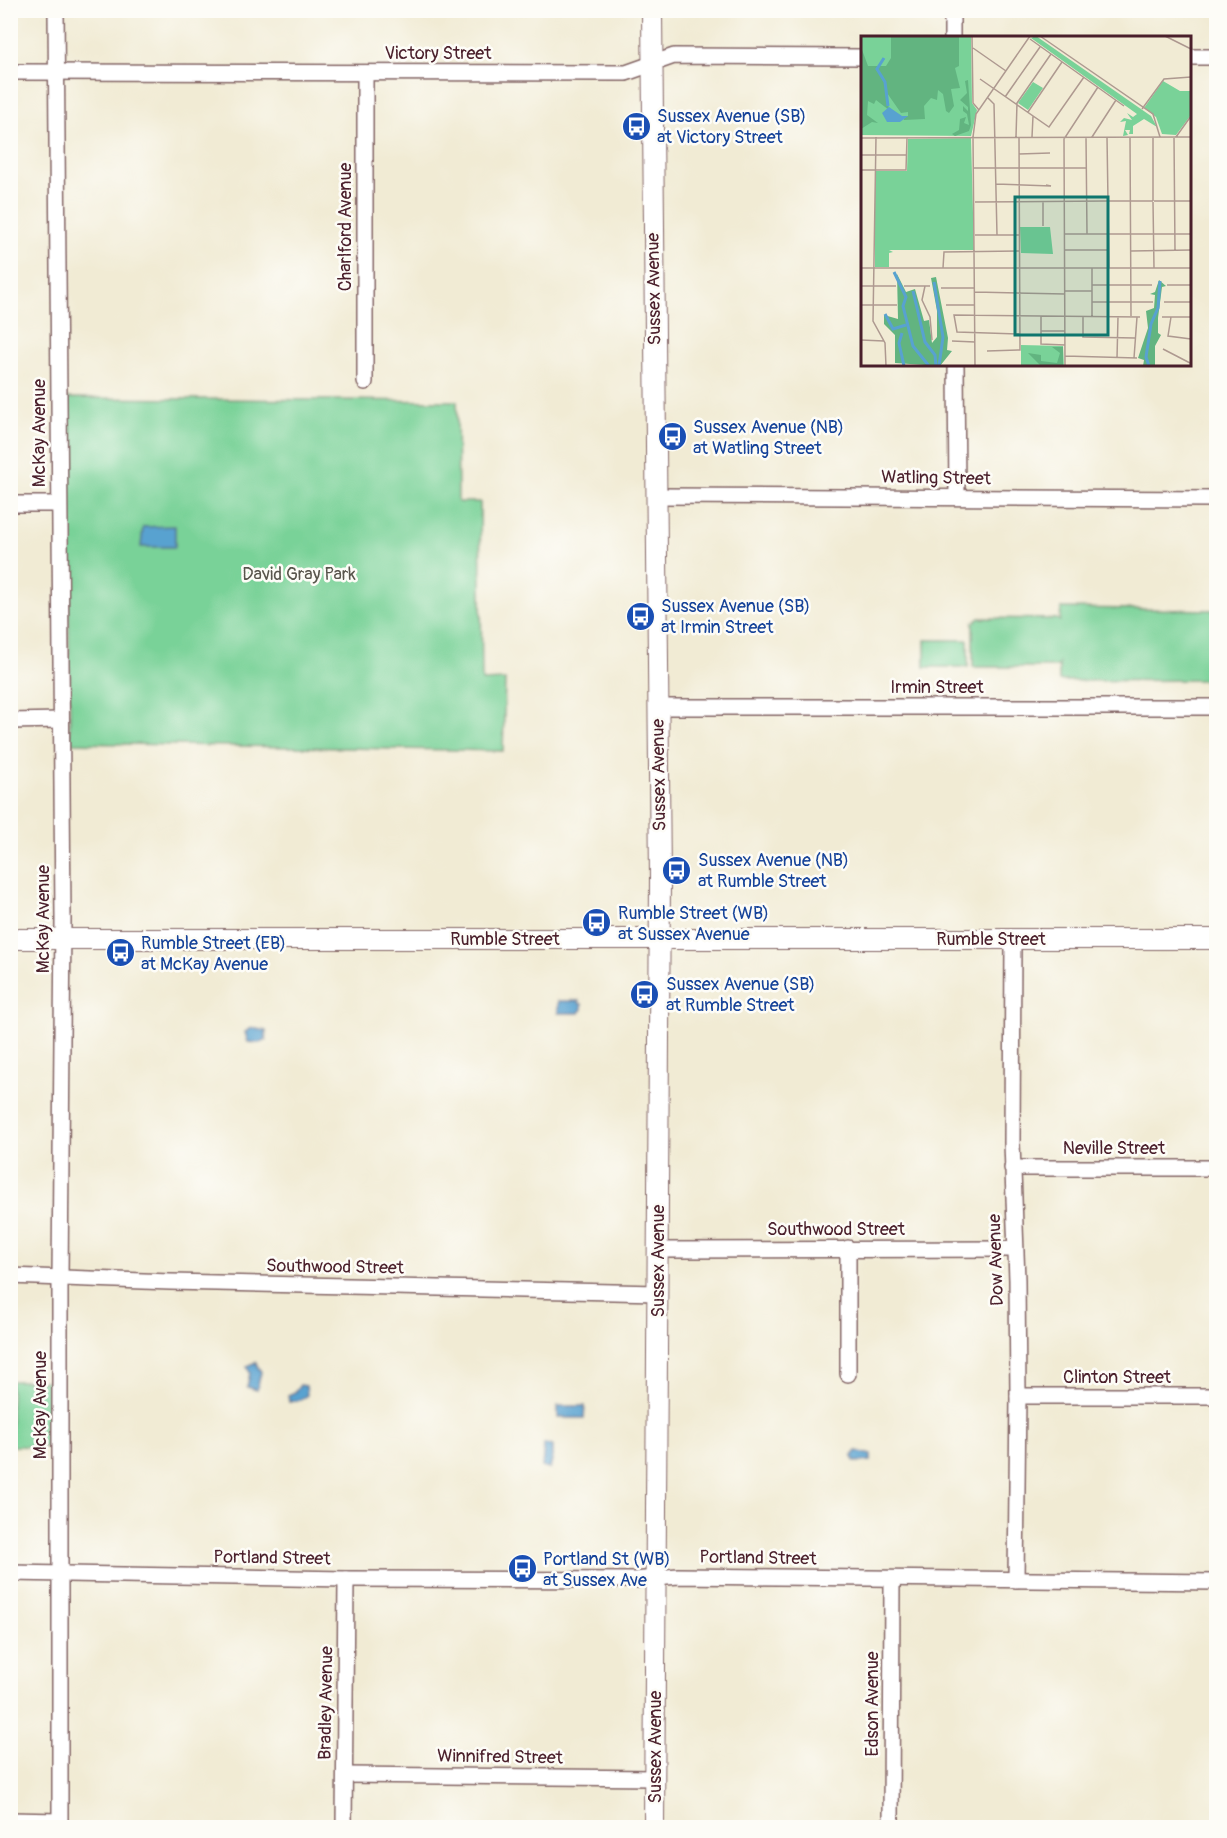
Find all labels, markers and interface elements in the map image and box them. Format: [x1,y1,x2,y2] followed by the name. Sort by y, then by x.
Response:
[861,36,1191,366] inset map
[385,42,492,65] street label: Victory Street
[657,105,806,149] place label: Sussex Avenue (SB) at Victory Street
[620,110,652,142] bus stop icon: Sussex Avenue (SB) at Victory Street
[334,163,357,291] street label: Charlford Avenue
[642,232,666,346] street label: Sussex Avenue
[28,379,51,487] street label: McKay Avenue
[693,416,844,460] place label: Sussex Avenue (NB) at Watling Street
[656,421,688,453] bus stop icon: Sussex Avenue (NB) at Watling Street
[881,466,992,490] street label: Watling Street
[242,563,356,586] park label: David Gray Park
[661,595,810,639] place label: Sussex Avenue (SB) at Irmin Street
[624,600,656,632] bus stop icon: Sussex Avenue (SB) at Irmin Street
[890,676,984,699] street label: Irmin Street
[647,718,671,832] street label: Sussex Avenue
[698,849,849,893] place label: Sussex Avenue (NB) at Rumble Street
[661,854,693,886] bus stop icon: Sussex Avenue (NB) at Rumble Street
[32,865,55,973] street label: McKay Avenue
[618,902,769,946] place label: Rumble Street (WB) at Sussex Avenue
[581,907,613,939] bus stop icon: Rumble Street (WB) at Sussex Avenue
[450,928,561,951] street label: Rumble Street
[936,928,1047,951] street label: Rumble Street
[141,932,286,976] place label: Rumble Street (EB) at McKay Avenue
[104,937,136,969] bus stop icon: Rumble Street (EB) at McKay Avenue
[666,973,815,1017] place label: Sussex Avenue (SB) at Rumble Street
[629,978,661,1010] bus stop icon: Sussex Avenue (SB) at Rumble Street
[1063,1137,1166,1160] street label: Neville Street
[647,1205,670,1317] street label: Sussex Avenue
[983,1213,1009,1306] street label: Dow Avenue
[767,1218,906,1241] street label: Southwood Street
[266,1254,405,1280] street label: Southwood Street
[29,1351,52,1459] street label: McKay Avenue
[1063,1366,1172,1389] street label: Clinton Street
[213,1545,331,1571] street label: Portland Street
[699,1545,817,1571] street label: Portland Street
[543,1548,671,1592] place label: Portland St (WB) at Sussex Ave
[506,1553,538,1585] bus stop icon: Portland St (WB) at Sussex Ave
[314,1646,338,1760] street label: Bradley Avenue
[861,1651,884,1757] street label: Edson Avenue
[644,1691,667,1803] street label: Sussex Avenue
[437,1744,564,1770] street label: Winnifred Street

